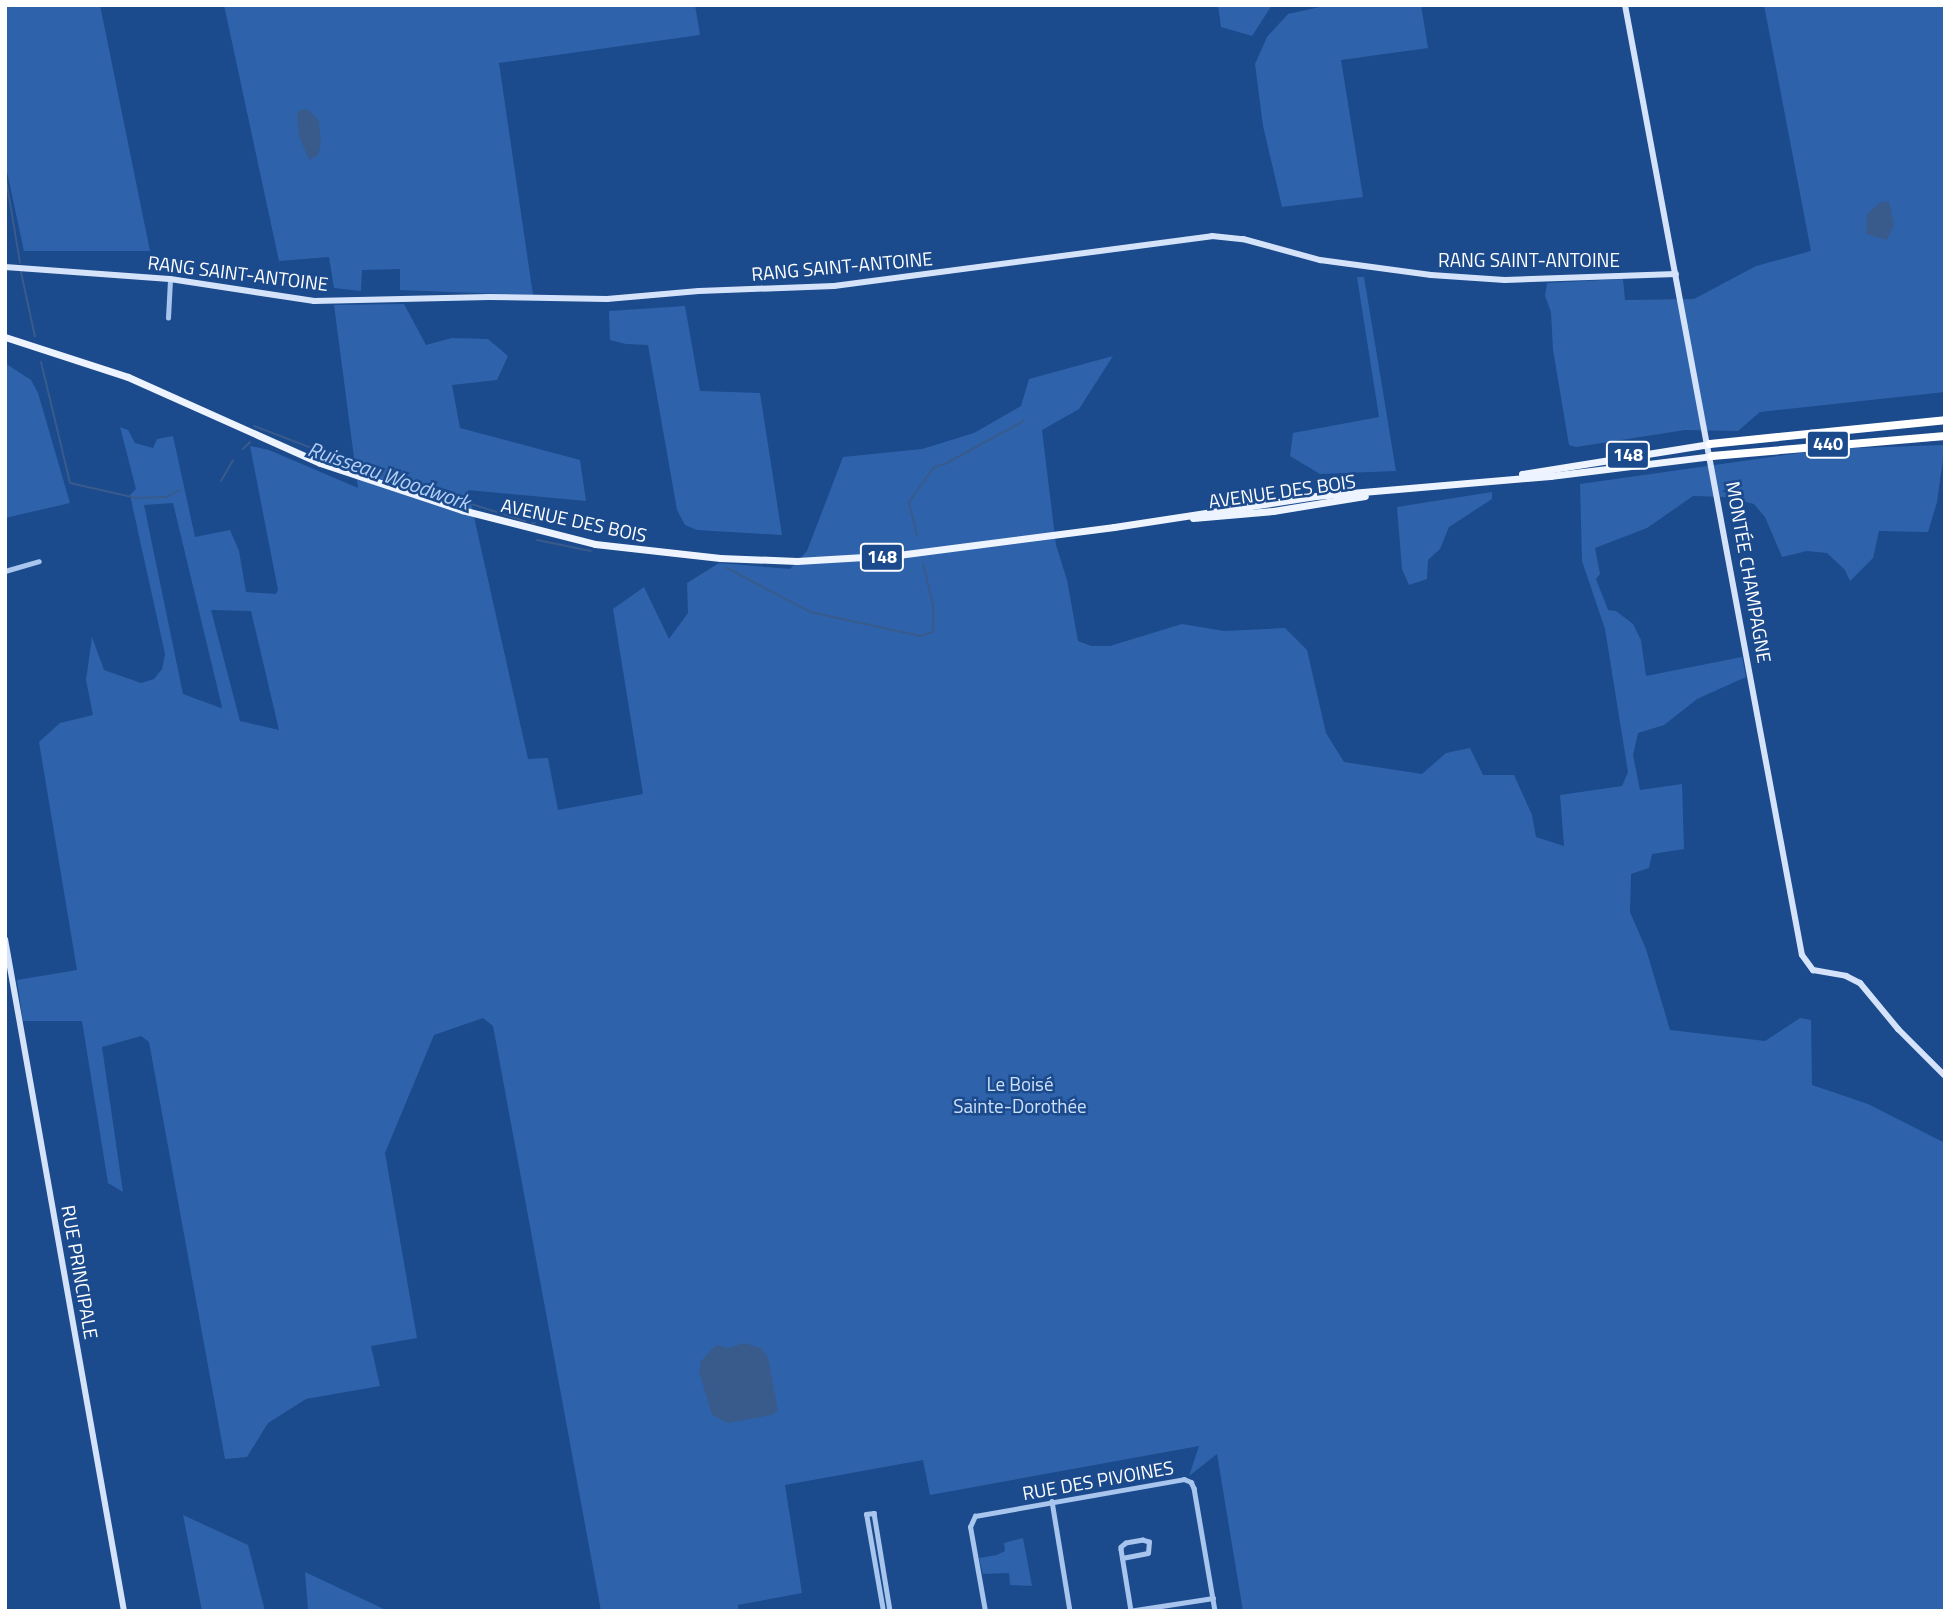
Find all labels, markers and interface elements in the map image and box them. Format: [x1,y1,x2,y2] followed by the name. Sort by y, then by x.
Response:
[750,247,934,285] street label: RANG SAINT-ANTOINE
[1438,249,1620,271] street label: RANG SAINT-ANTOINE
[146,251,330,295] street label: RANG SAINT-ANTOINE
[1805,430,1851,458] road number: 440
[305,435,473,515] water label: Ruisseau Woodwork
[1605,440,1651,470] road number: 148
[1207,469,1357,513] street label: AVENUE DES BOIS
[1722,480,1776,664] street label: MONTÉE CHAMPAGNE
[499,493,649,547] street label: AVENUE DES BOIS
[859,542,905,572] road number: 148
[953,1073,1087,1117] park label: Le Boisé Sainte-Dorothée
[57,1203,103,1341] street label: RUE PRINCIPALE
[1020,1455,1176,1505] street label: RUE DES PIVOINES

